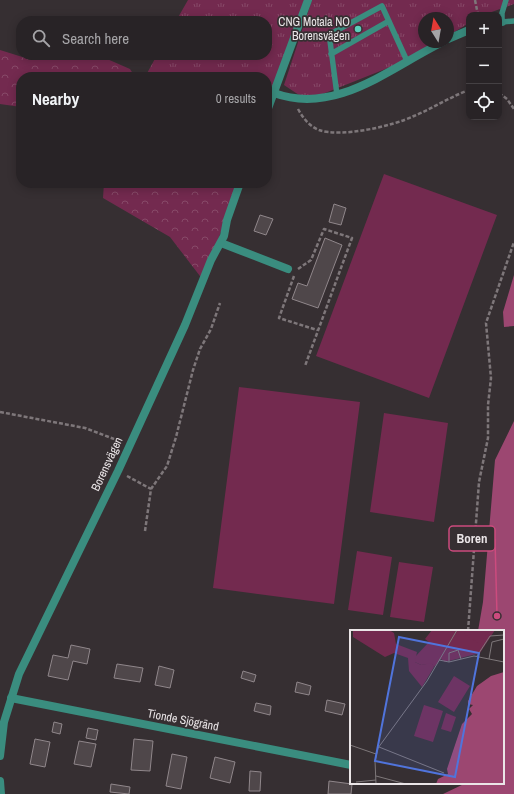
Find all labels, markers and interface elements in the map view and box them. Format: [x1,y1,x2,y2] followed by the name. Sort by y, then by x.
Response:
[418,12,454,48] north arrow
[466,12,502,120] map controls
[466,12,502,48] button: +
[278,14,350,44] place label: CNG Motala NO Borensvägen
[16,16,272,60] search box
[353,24,363,34] marker: CNG Motala NO Borensvägen
[30,27,52,49] icon: search
[62,28,129,49] text: Search here
[466,48,502,84] button: −
[466,84,502,120] button: locate
[32,87,79,110] text: Nearby
[216,90,256,107] text: 0 results
[87,434,127,494] street label: Borensvägen
[449,526,495,551] callout: Boren
[457,530,487,547] text: Boren
[350,630,504,784] inset map
[146,705,220,735] street label: Tionde Sjögränd

